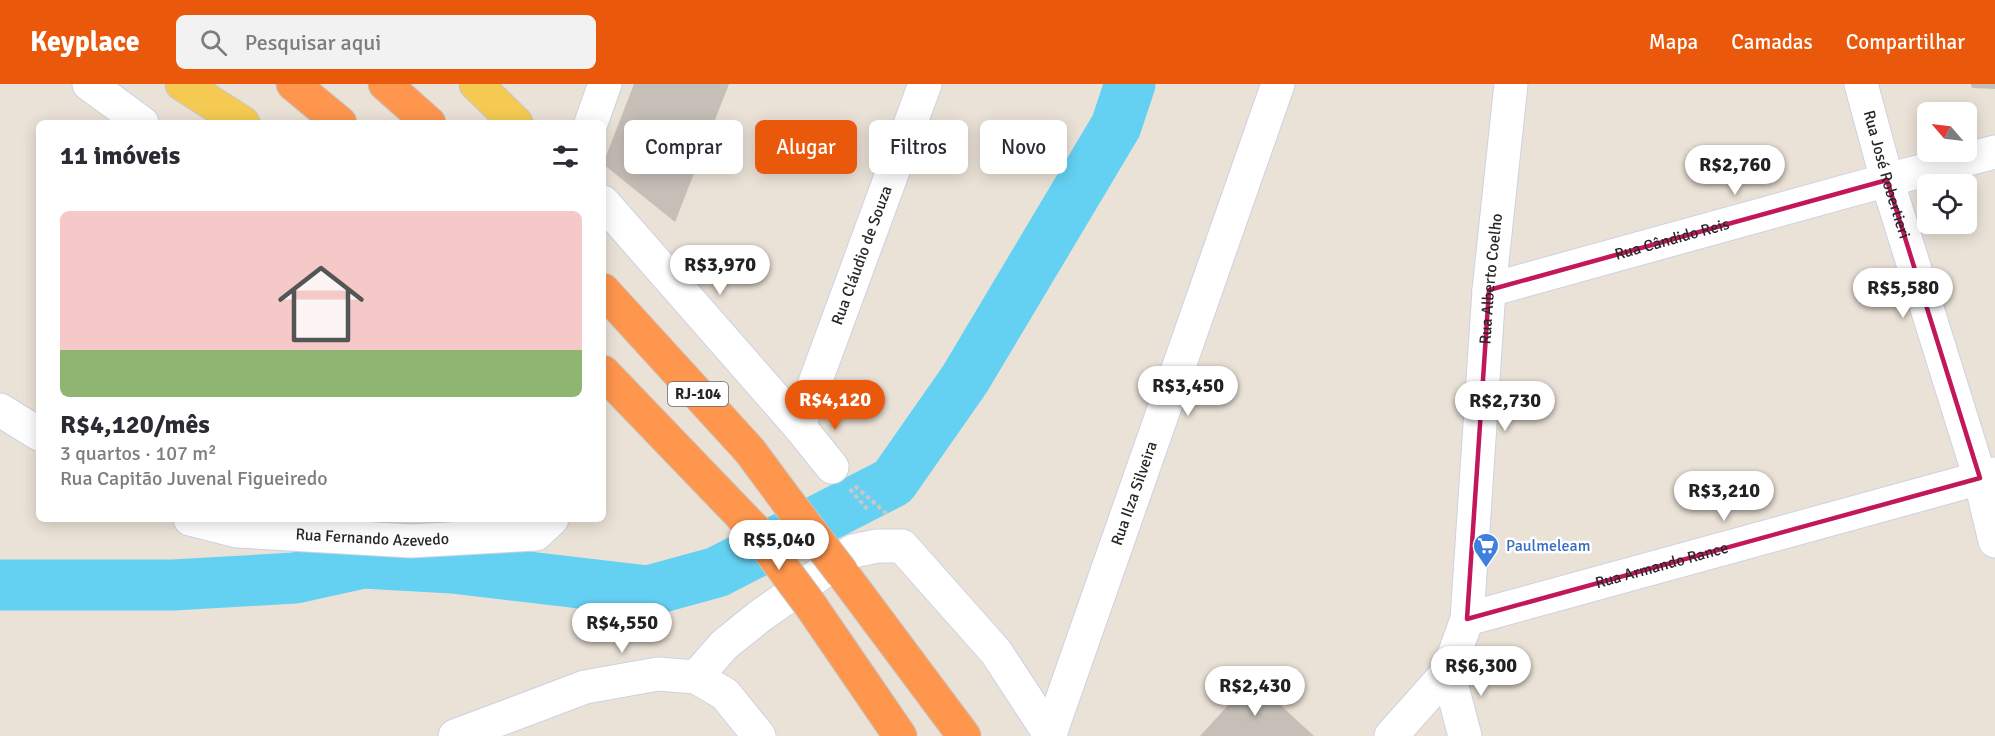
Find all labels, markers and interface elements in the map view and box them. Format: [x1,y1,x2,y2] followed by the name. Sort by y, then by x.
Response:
[176,15,596,69] search box
[30,25,140,59] text: Keyplace
[197,26,230,59] icon: search
[245,29,381,56] text: Pesquisar aqui
[1649,29,1698,55] text: Mapa
[1731,29,1813,55] text: Camadas
[1846,29,1965,55] text: Compartilhar
[1917,102,1977,162] north arrow
[1917,102,1977,234] map controls
[1859,108,1915,241] street label: Rua José Robertieri
[624,120,743,174] chip: Comprar
[755,120,857,174] chip: Alugar
[869,120,968,174] chip: Filtros
[980,120,1067,174] chip: Novo
[60,140,180,172] text: 11 imóveis
[549,140,582,173] icon: filters
[1680,145,1790,196] pin: R$2,760
[1699,152,1771,177] text: R$2,760
[1917,174,1977,234] button: locate
[827,183,897,328] street label: Rua Cláudio de Souza
[1475,212,1507,345] street label: Rua Alberto Coelho
[1613,214,1732,265] street label: Rua Cândido Reis
[665,245,775,296] pin: R$3,970
[267,250,375,358] icon: home
[684,252,756,277] text: R$3,970
[1848,268,1958,319] pin: R$5,580
[1867,275,1939,300] text: R$5,580
[1133,366,1243,417] pin: R$3,450
[1152,373,1224,398] text: R$3,450
[780,380,890,431] pin: R$4,120
[1450,381,1560,432] pin: R$2,730
[668,382,728,406] road number: RJ-104
[799,387,871,412] text: R$4,120
[1469,388,1541,413] text: R$2,730
[60,409,210,441] text: R$4,120/mês
[1107,438,1162,548] street label: Rua Ilza Silveira
[60,441,217,466] text: 3 quartos · 107 m²
[60,466,328,491] text: Rua Capitão Juvenal Figueiredo
[1669,471,1779,522] pin: R$3,210
[1688,478,1760,503] text: R$3,210
[724,520,834,571] pin: R$5,040
[295,524,450,551] street label: Rua Fernando Azevedo
[743,527,815,552] text: R$5,040
[1471,531,1501,569] supermarket icon: Paulmeleam
[1506,536,1590,556] place label: Paulmeleam
[1593,538,1731,593] street label: Rua Armando Rance
[567,603,677,654] pin: R$4,550
[586,610,658,635] text: R$4,550
[1426,646,1536,697] pin: R$6,300
[1445,653,1517,678] text: R$6,300
[1200,666,1310,717] pin: R$2,430
[1219,673,1291,698] text: R$2,430

